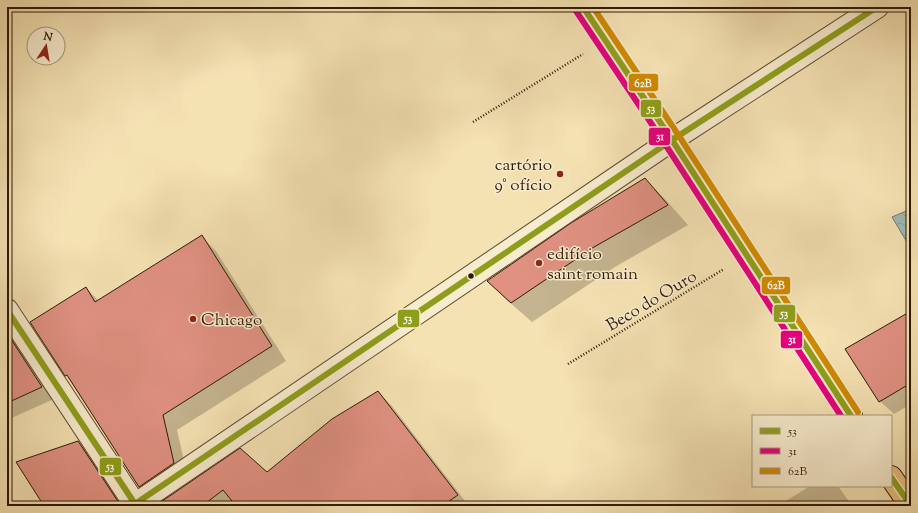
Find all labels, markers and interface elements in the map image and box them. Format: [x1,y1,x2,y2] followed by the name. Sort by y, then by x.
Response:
[26,26,66,66] north arrow
[41,28,54,46] text: N
[628,73,659,92] line badge: 62B
[634,76,652,92] text: 62B
[640,99,662,118] line badge: 53
[646,101,656,117] text: 53
[648,127,671,146] line badge: 31
[656,129,664,145] text: 31
[494,154,552,198] place label: cartório 9° ofício
[555,169,565,179] marker: cartório 9° ofício
[547,243,638,287] place label: edifício saint romain
[534,258,544,268] marker: edifício saint romain
[602,265,702,338] street label: Beco do Ouro
[466,271,476,281] unlabelled marker
[761,276,791,295] line badge: 62B
[767,278,785,294] text: 62B
[773,304,796,323] line badge: 53
[779,306,789,322] text: 53
[201,309,262,333] place label: Chicago
[397,309,420,328] line badge: 53
[403,311,413,327] text: 53
[188,314,198,324] marker: Chicago
[780,330,803,349] line badge: 31
[788,332,796,348] text: 31
[752,415,892,487] legend
[787,423,797,441] text: 53
[788,443,797,461] text: 31
[99,457,122,476] line badge: 53
[105,459,115,475] text: 53
[788,463,807,481] text: 62B

